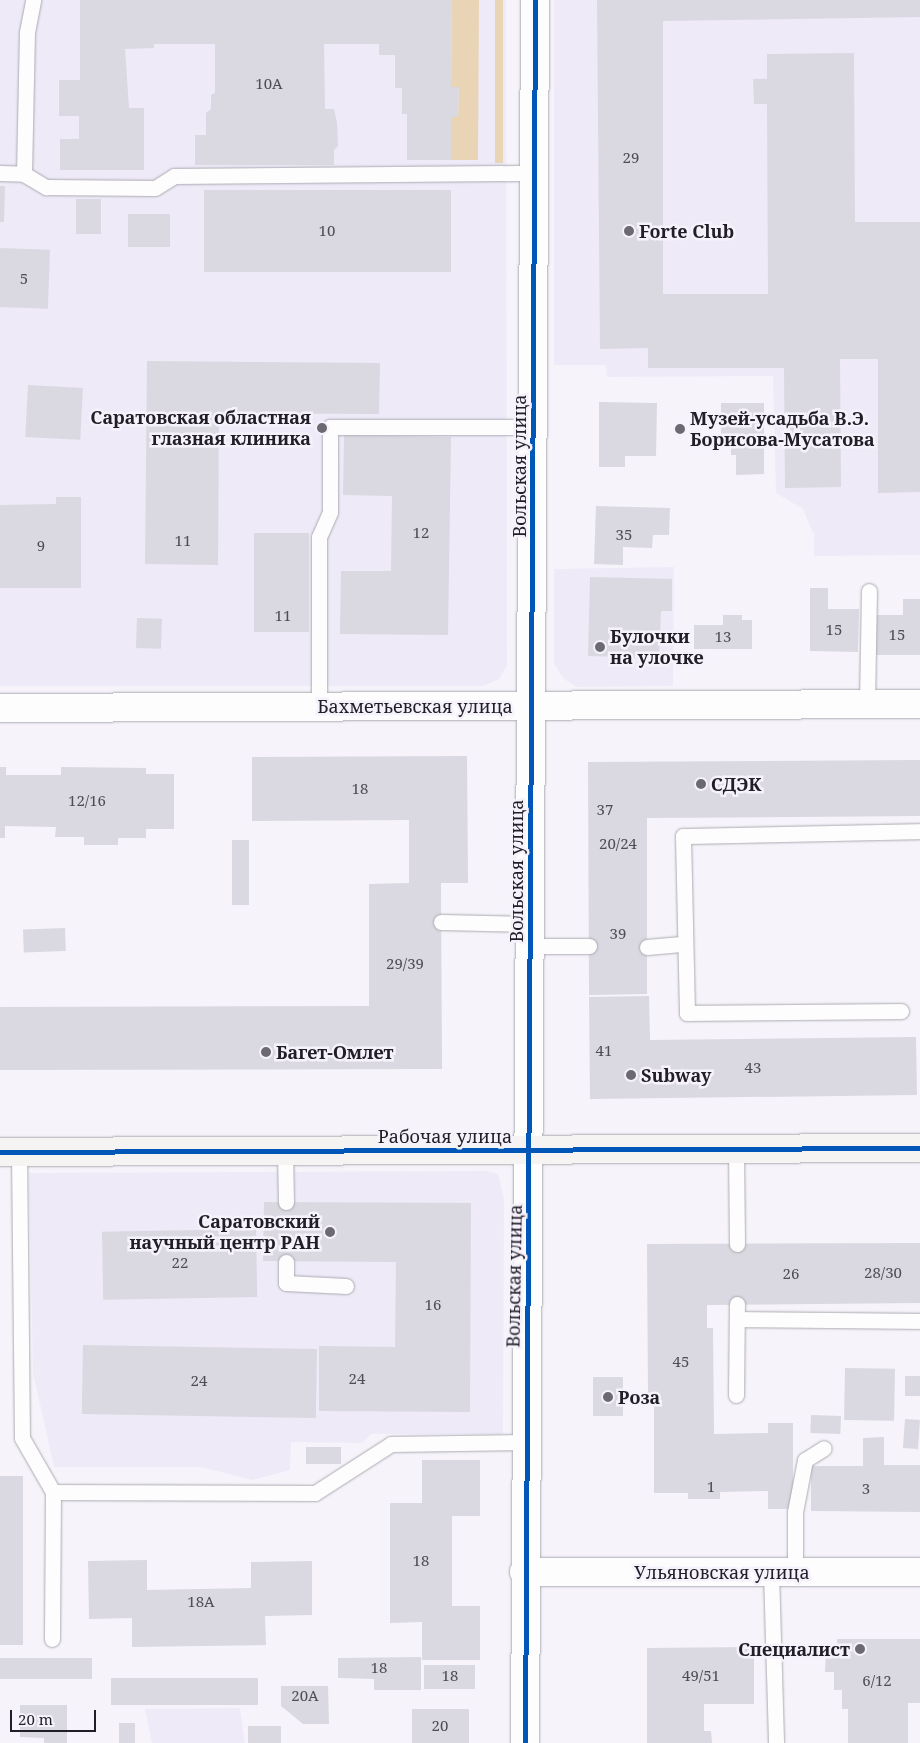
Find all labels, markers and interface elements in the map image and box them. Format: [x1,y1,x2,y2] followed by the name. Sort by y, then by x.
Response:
[255,75,283,93] house number: 10А
[623,149,639,167] house number: 29
[639,220,734,242] place label: Forte Club
[319,222,335,240] house number: 10
[623,225,635,237] marker: Forte Club
[20,270,28,288] house number: 5
[508,394,530,538] street label: Вольская улица
[91,407,311,449] place label: Саратовская областная глазная клиника
[690,408,875,450] place label: Музей-усадьба В.Э. Борисова-Мусатова
[315,421,329,435] marker: Саратовская областная глазная клиника
[674,423,686,435] marker: Музей-усадьба В.Э. Борисова-Мусатова
[413,524,429,542] house number: 12
[616,526,632,544] house number: 35
[175,532,191,550] house number: 11
[37,537,45,555] house number: 9
[275,607,291,625] house number: 11
[826,621,842,639] house number: 15
[610,626,704,669] place label: Булочки на улочке
[889,626,905,644] house number: 15
[715,628,731,646] house number: 13
[594,641,606,653] marker: Булочки на улочке
[317,695,513,717] street label: Бахметьевская улица
[711,773,761,795] place label: СДЭК
[695,778,707,790] marker: СДЭК
[352,780,368,798] house number: 18
[68,792,106,810] house number: 12/16
[505,799,527,943] street label: Вольская улица
[597,801,613,819] house number: 37
[599,835,637,853] house number: 20/24
[610,925,626,943] house number: 39
[386,955,424,973] house number: 29/39
[276,1041,394,1063] place label: Багет-Омлет
[596,1042,612,1060] house number: 41
[260,1046,272,1058] marker: Багет-Омлет
[745,1059,761,1077] house number: 43
[641,1064,711,1086] place label: Subway
[625,1069,637,1081] marker: Subway
[378,1125,512,1147] street label: Рабочая улица
[502,1204,526,1348] street label: Вольская улица
[129,1211,320,1254] place label: Саратовский научный центр РАН
[324,1226,336,1238] marker: Саратовский научный центр РАН
[172,1254,188,1272] house number: 22
[864,1264,902,1282] house number: 28/30
[783,1265,799,1283] house number: 26
[425,1296,441,1314] house number: 16
[673,1353,689,1371] house number: 45
[349,1370,365,1388] house number: 24
[191,1372,207,1390] house number: 24
[618,1386,660,1408] place label: Роза
[602,1391,614,1403] marker: Роза
[707,1478,715,1496] house number: 1
[862,1480,870,1498] house number: 3
[413,1552,429,1570] house number: 18
[634,1561,810,1583] street label: Ульяновская улица
[187,1593,215,1611] house number: 18А
[738,1638,850,1660] place label: Специалист
[854,1643,866,1655] marker: Специалист
[371,1659,387,1677] house number: 18
[442,1667,458,1685] house number: 18
[682,1667,720,1685] house number: 49/51
[862,1672,892,1690] house number: 6/12
[291,1687,319,1705] house number: 20А
[12,1700,99,1732] scale bar
[18,1709,53,1729] text: 20 m
[432,1717,448,1735] house number: 20

